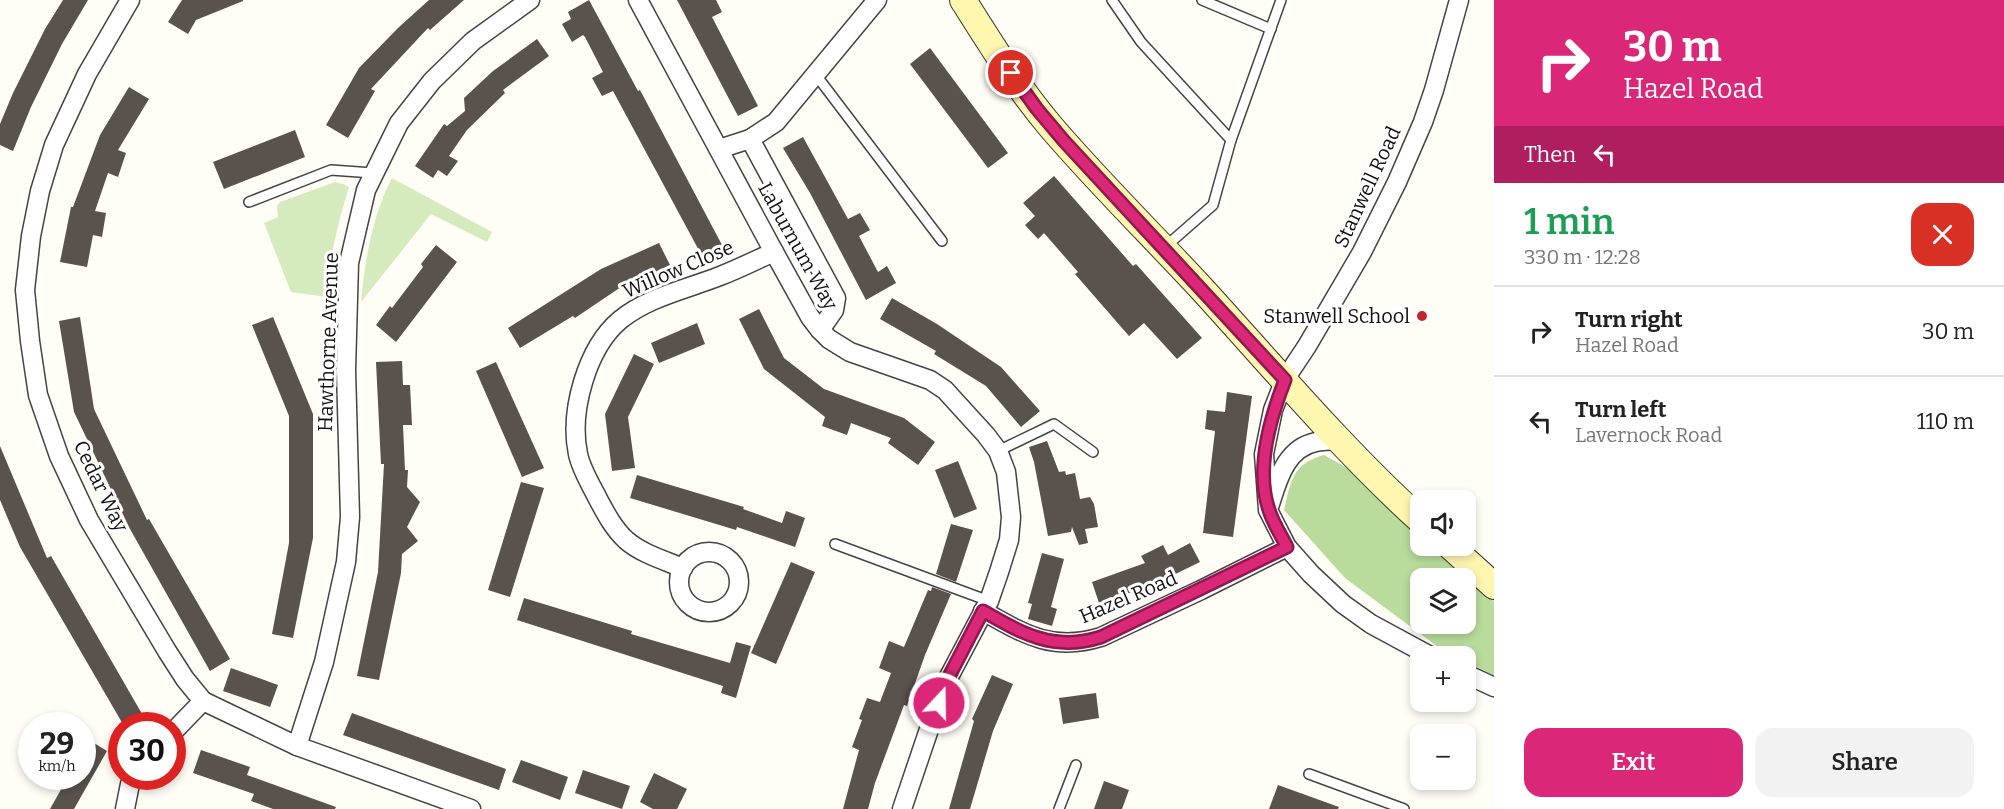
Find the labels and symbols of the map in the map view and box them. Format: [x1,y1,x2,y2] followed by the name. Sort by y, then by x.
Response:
[985,47,1036,98] pin
[1328,122,1406,251] street label: Stanwell Road
[753,178,843,314] street label: Laburnum Way
[619,235,737,303] street label: Willow Close
[313,252,343,432] street label: Hawthorne Avenue
[1263,304,1410,328] place label: Stanwell School
[1415,309,1429,323] marker: Stanwell School
[69,437,134,536] street label: Cedar Way
[1076,566,1181,628] street label: Hazel Road
[907,671,971,735] position arrow
[108,712,186,790] speed limit sign: 30

